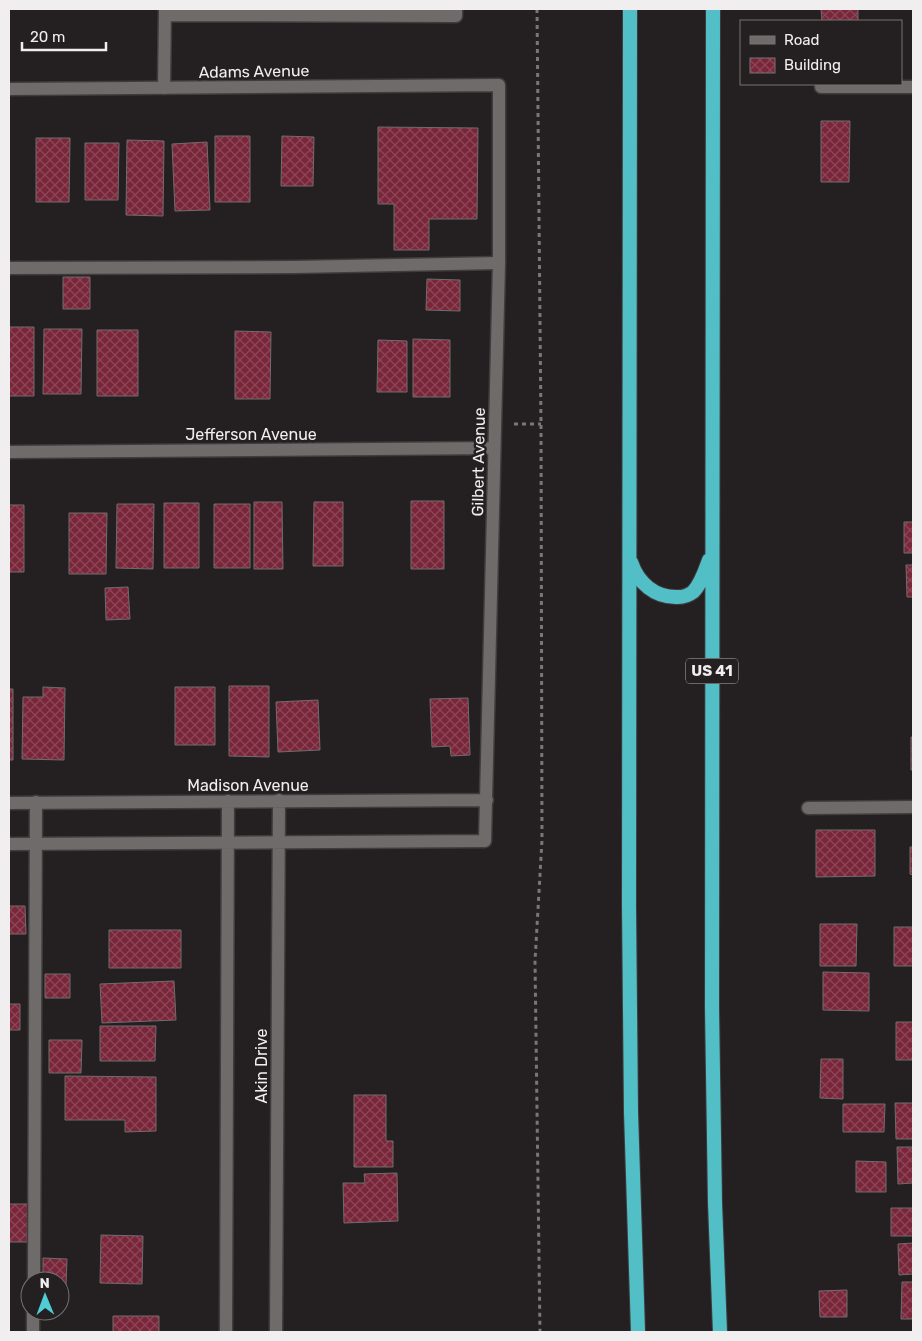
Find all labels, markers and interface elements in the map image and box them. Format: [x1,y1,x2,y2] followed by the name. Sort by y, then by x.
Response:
[22,20,106,52] scale bar
[740,20,902,85] legend
[30,28,65,46] text: 20 m
[784,31,820,49] text: Road
[784,56,841,74] text: Building
[198,61,310,82] street label: Adams Avenue
[468,407,489,517] street label: Gilbert Avenue
[185,425,317,444] street label: Jefferson Avenue
[686,658,738,684] road number: US 41
[187,776,309,795] street label: Madison Avenue
[252,1028,271,1103] street label: Akin Drive
[20,1271,70,1321] north arrow
[40,1275,50,1292] text: N

